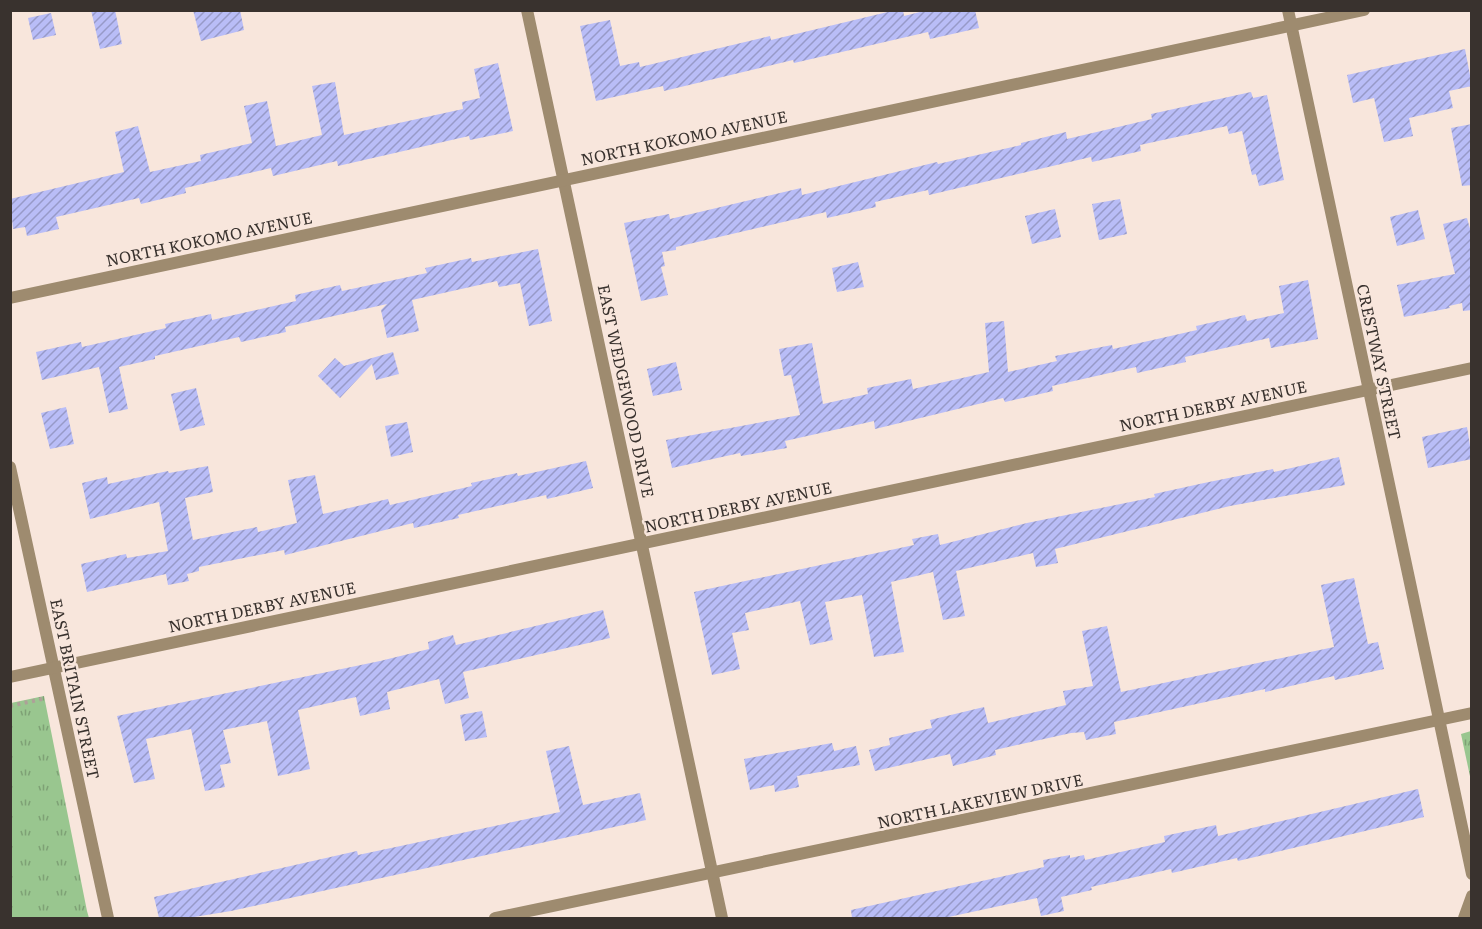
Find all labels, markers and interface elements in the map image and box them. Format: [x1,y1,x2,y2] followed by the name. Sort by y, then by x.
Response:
[578,103,789,171] street label: NORTH KOKOMO AVENUE
[103,204,314,272] street label: NORTH KOKOMO AVENUE
[593,282,661,500] street label: EAST WEDGEWOOD DRIVE
[1352,282,1408,442] street label: CRESTWAY STREET
[1117,373,1309,437] street label: NORTH DERBY AVENUE
[642,474,834,538] street label: NORTH DERBY AVENUE
[166,574,358,638] street label: NORTH DERBY AVENUE
[45,596,107,782] street label: EAST BRITAIN STREET
[875,766,1085,834] street label: NORTH LAKEVIEW DRIVE

